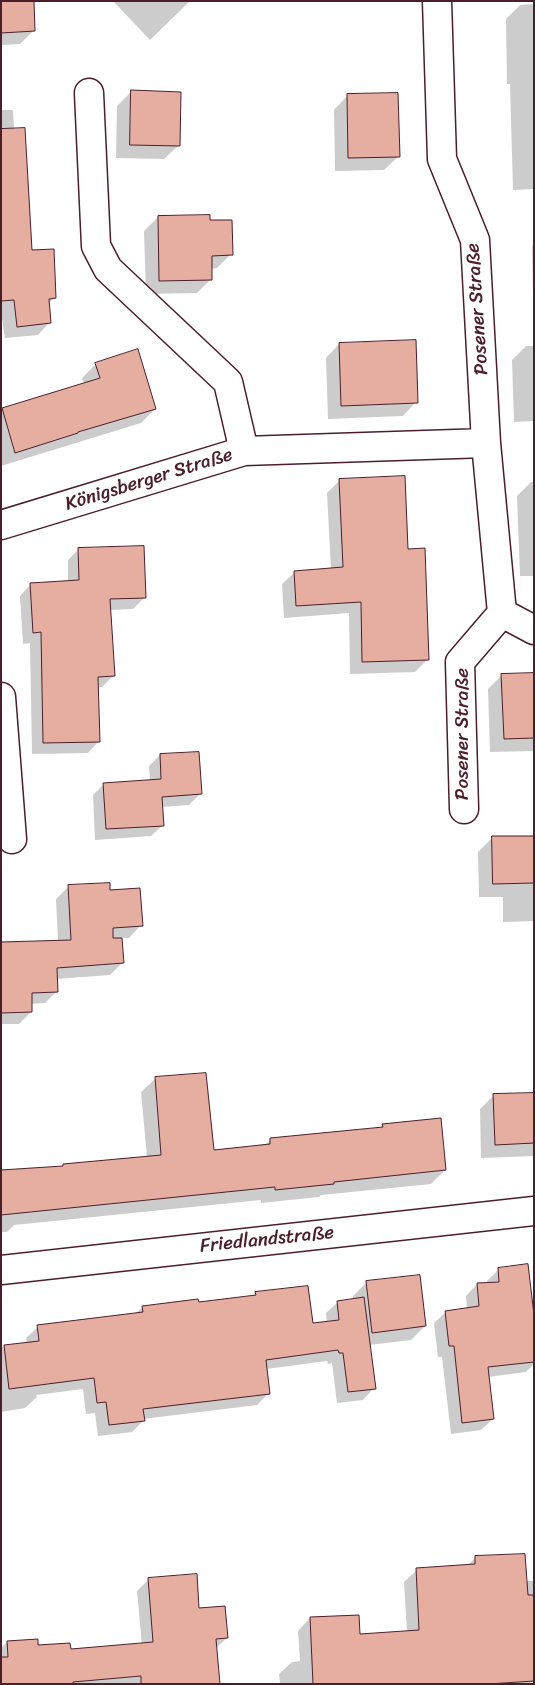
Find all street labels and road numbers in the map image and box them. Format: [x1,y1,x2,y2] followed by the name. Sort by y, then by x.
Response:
[462,242,494,376] street label: Posener Straße
[62,444,236,516] street label: Königsberger Straße
[452,668,474,800] street label: Posener Straße
[199,1222,335,1258] street label: Friedlandstraße

